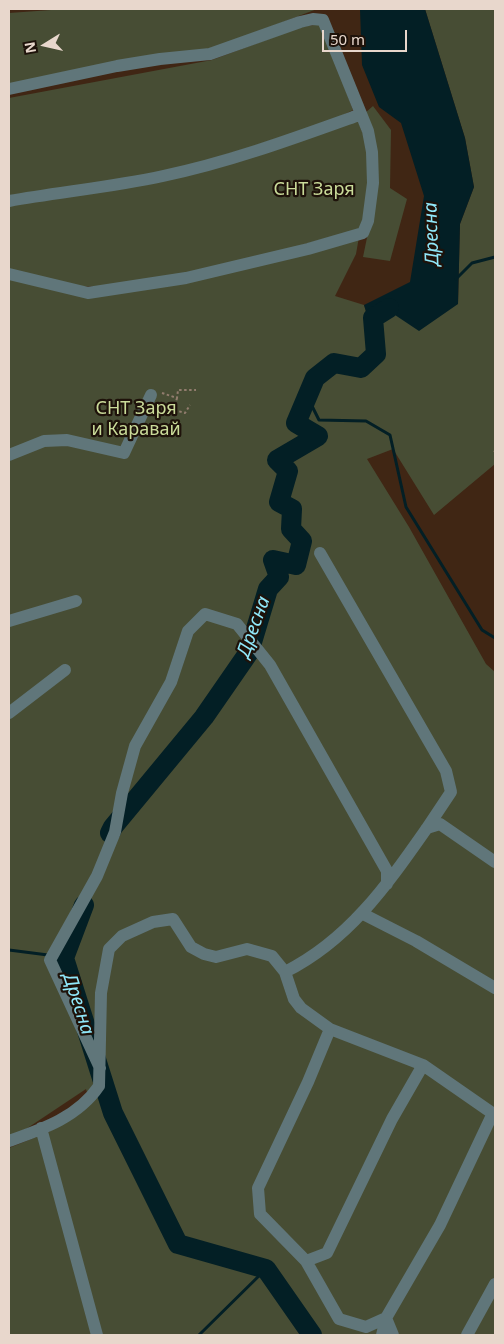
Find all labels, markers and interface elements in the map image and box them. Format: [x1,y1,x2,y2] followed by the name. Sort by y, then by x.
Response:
[20,20,70,70] north arrow
[324,20,409,52] scale bar
[330,29,365,49] text: 50 m
[19,40,40,55] text: N
[273,179,355,201] park label: СНТ Заря
[419,202,445,266] water label: Дресна
[91,398,181,440] park label: СНТ Заря и Каравай
[232,593,276,661] water label: Дресна
[57,970,99,1038] water label: Дресна

